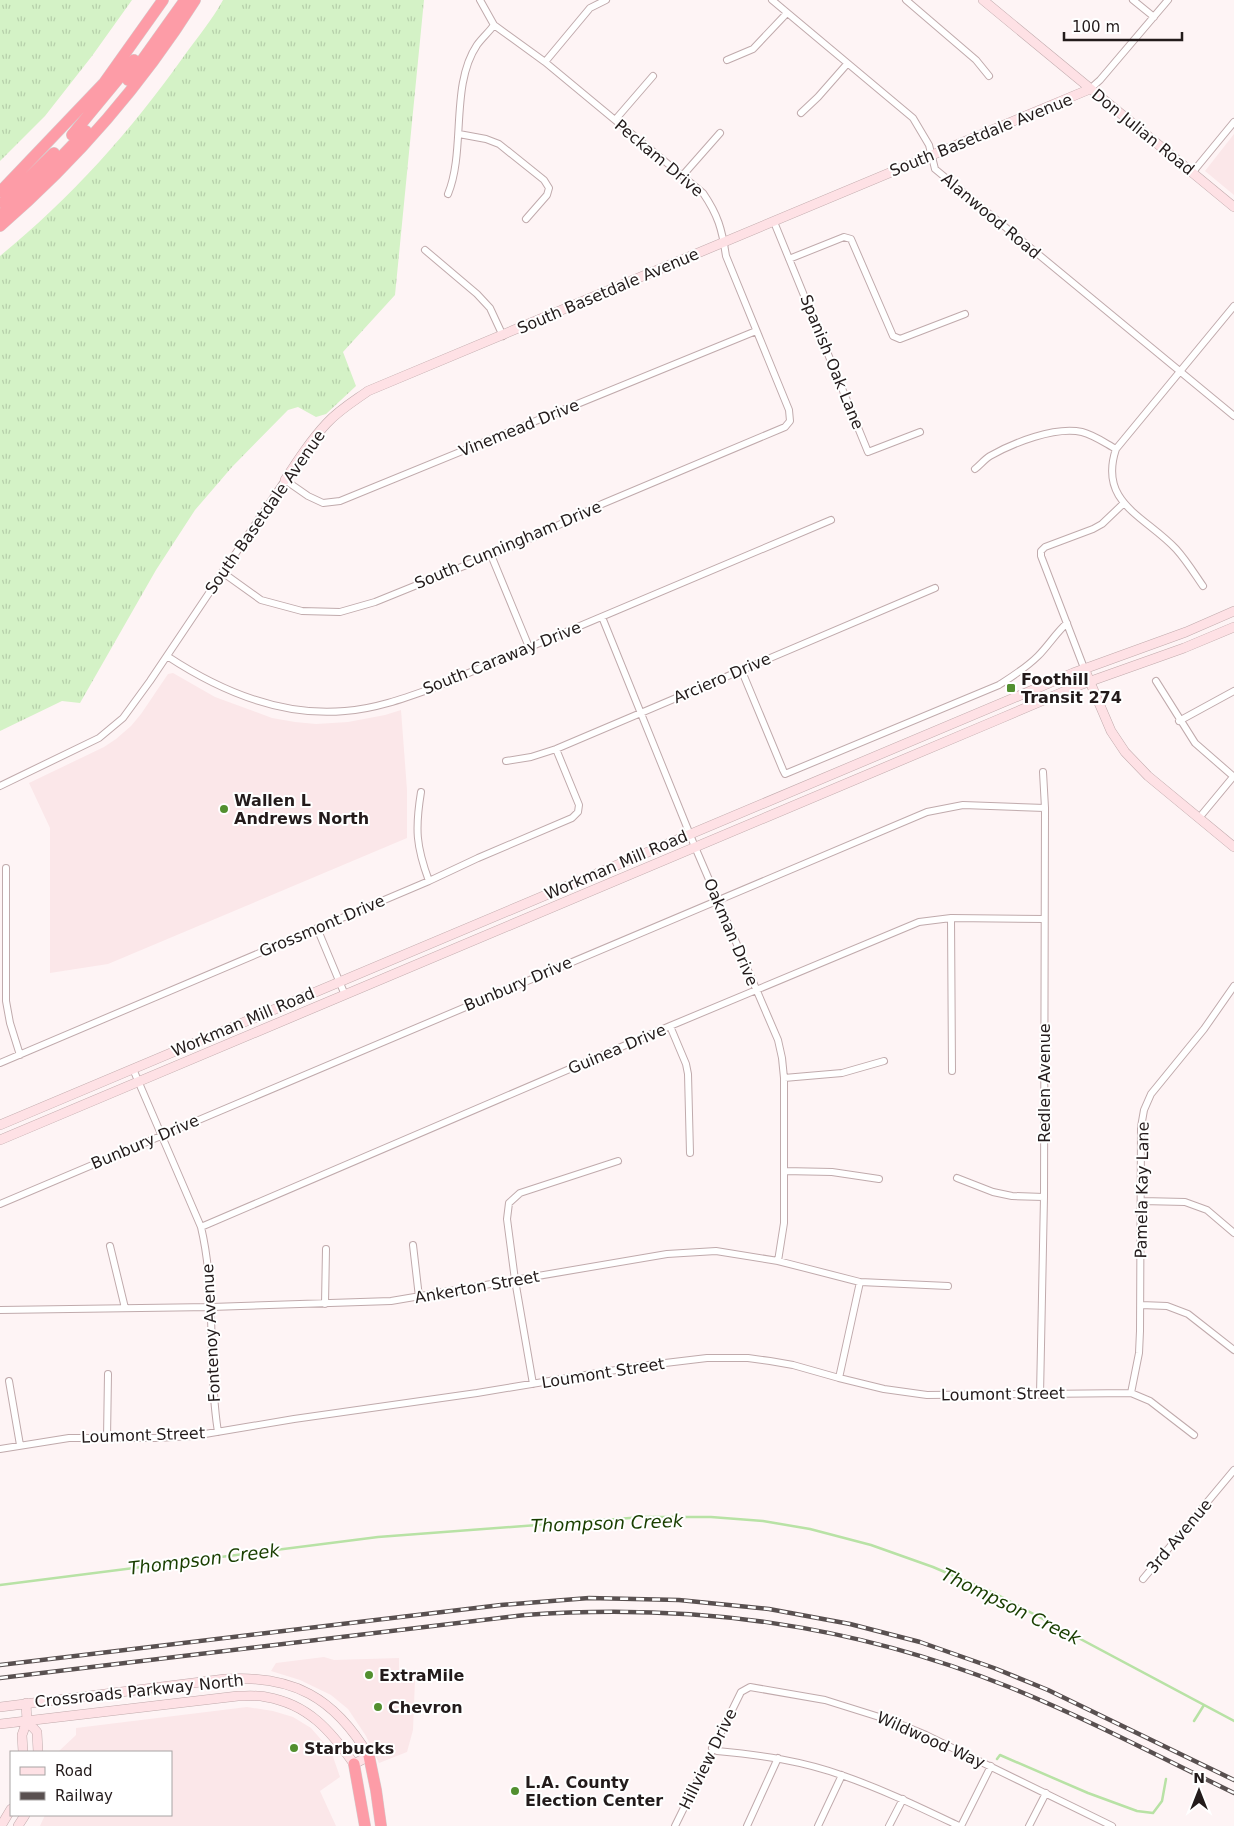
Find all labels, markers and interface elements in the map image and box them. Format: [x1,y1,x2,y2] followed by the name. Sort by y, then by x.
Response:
[1064,10,1182,42] scale bar
[1072,18,1120,36] text: 100 m
[1088,85,1198,179] street label: Don Julian Road
[887,90,1075,180] street label: South Basetdale Avenue
[611,115,707,201] street label: Peckam Drive
[938,169,1044,263] street label: Alanwood Road
[514,244,702,338] street label: South Basetdale Avenue
[796,292,868,432] street label: Spanish Oak Lane
[456,395,582,461] street label: Vinemead Drive
[201,426,329,598] street label: South Basetdale Avenue
[412,497,604,593] street label: South Cunningham Drive
[420,618,584,698] street label: South Caraway Drive
[670,649,774,707] street label: Arciero Drive
[1021,670,1122,707] place label: Foothill Transit 274
[1005,682,1017,694] marker: Foothill Transit 274
[234,791,369,828] place label: Wallen L Andrews North
[218,803,230,815] marker: Wallen L Andrews North
[542,826,690,904] street label: Workman Mill Road
[700,875,762,989] street label: Oakman Drive
[256,891,388,961] street label: Grossmont Drive
[461,953,575,1015] street label: Bunbury Drive
[169,983,317,1061] street label: Workman Mill Road
[565,1020,669,1078] street label: Guinea Drive
[1035,1023,1054,1143] street label: Redlen Avenue
[88,1111,202,1173] street label: Bunbury Drive
[1131,1121,1153,1259] street label: Pamela Kay Lane
[198,1263,224,1403] street label: Fontenoy Avenue
[413,1267,541,1307] street label: Ankerton Street
[540,1354,666,1392] street label: Loumont Street
[941,1383,1065,1405] street label: Loumont Street
[81,1423,205,1447] street label: Loumont Street
[1142,1495,1216,1577] street label: 3rd Avenue
[530,1510,685,1536] water label: Thompson Creek
[127,1539,282,1579] water label: Thompson Creek
[938,1563,1086,1650] water label: Thompson Creek
[379,1666,464,1685] place label: ExtraMile
[363,1669,375,1681] marker: ExtraMile
[34,1671,244,1711] street label: Crossroads Parkway North
[388,1698,463,1717] place label: Chevron
[372,1701,384,1713] marker: Chevron
[675,1705,741,1813] street label: Hillview Drive
[874,1708,988,1772] street label: Wildwood Way
[304,1739,394,1758] place label: Starbucks
[288,1742,300,1754] marker: Starbucks
[10,1751,172,1816] legend
[55,1762,93,1780] text: Road
[1174,1766,1224,1816] north arrow
[1193,1770,1205,1786] text: N
[525,1773,663,1810] place label: L.A. County Election Center
[509,1785,521,1797] marker: L.A. County Election Center
[55,1787,113,1805] text: Railway

